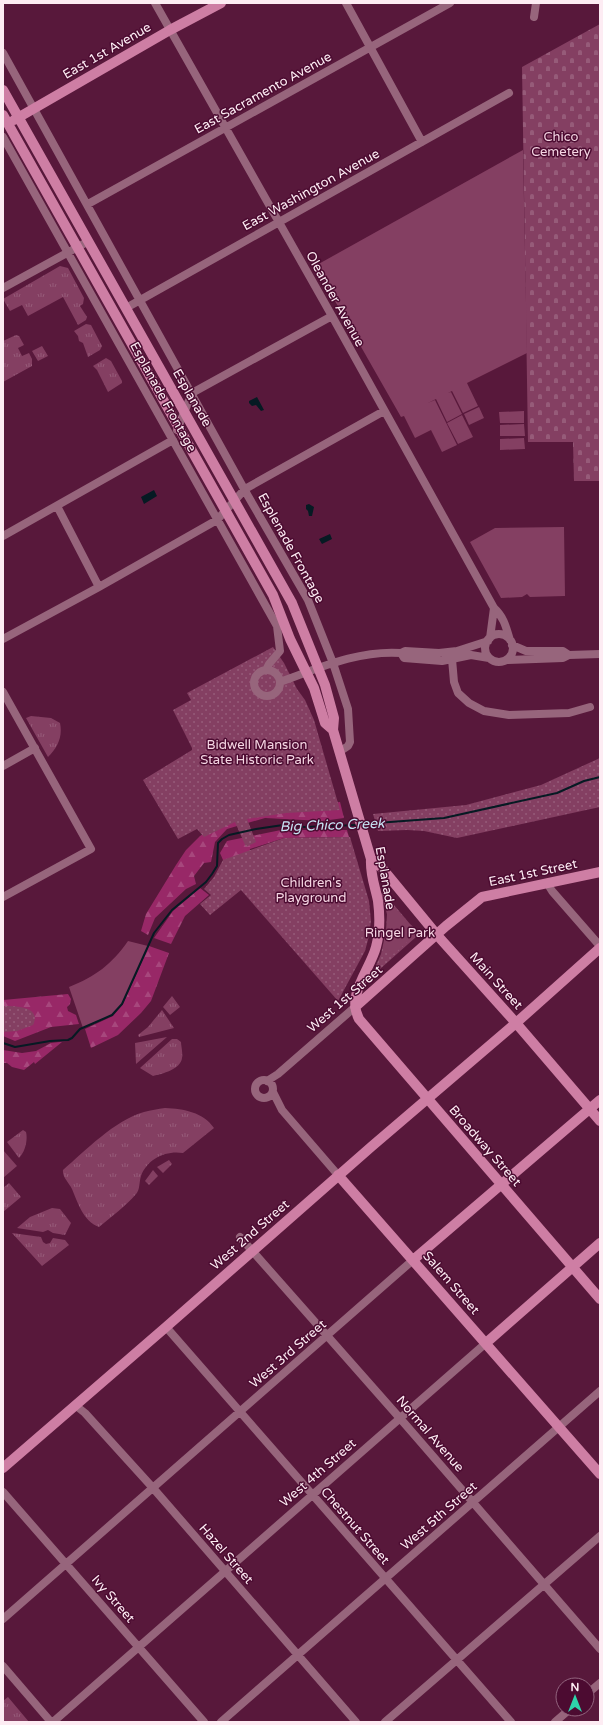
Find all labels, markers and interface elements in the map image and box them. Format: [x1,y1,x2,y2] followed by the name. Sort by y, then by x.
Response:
[60,19,154,83] street label: East 1st Avenue
[192,49,334,137] street label: East Sacramento Avenue
[531,129,591,160] park label: Chico Cemetery
[240,146,382,234] street label: East Washington Avenue
[302,248,368,350] street label: Oleander Avenue
[126,339,200,455] street label: Esplanade Frontage
[169,366,215,430] street label: Esplanade
[254,490,328,606] street label: Esplenade Frontage
[200,737,314,768] park label: Bidwell Mansion State Historic Park
[279,815,386,835] water label: Big Chico Creek
[372,845,398,911] street label: Esplanade
[487,856,579,890] street label: East 1st Street
[276,875,346,906] park label: Children's Playground
[365,925,435,941] park label: Ringel Park
[466,949,526,1013] street label: Main Street
[304,962,386,1036] street label: West 1st Street
[445,1102,525,1190] street label: Broadway Street
[207,1196,293,1274] street label: West 2nd Street
[419,1248,483,1318] street label: Salem Street
[246,1316,330,1392] street label: West 3rd Street
[393,1393,467,1475] street label: Normal Avenue
[277,1435,360,1511] street label: West 4th Street
[398,1478,481,1554] street label: West 5th Street
[317,1484,393,1568] street label: Chestnut Street
[195,1521,257,1587] street label: Hazel Street
[88,1572,138,1626] street label: Ivy Street
[555,1677,595,1717] north arrow
[571,1681,579,1694] text: N

